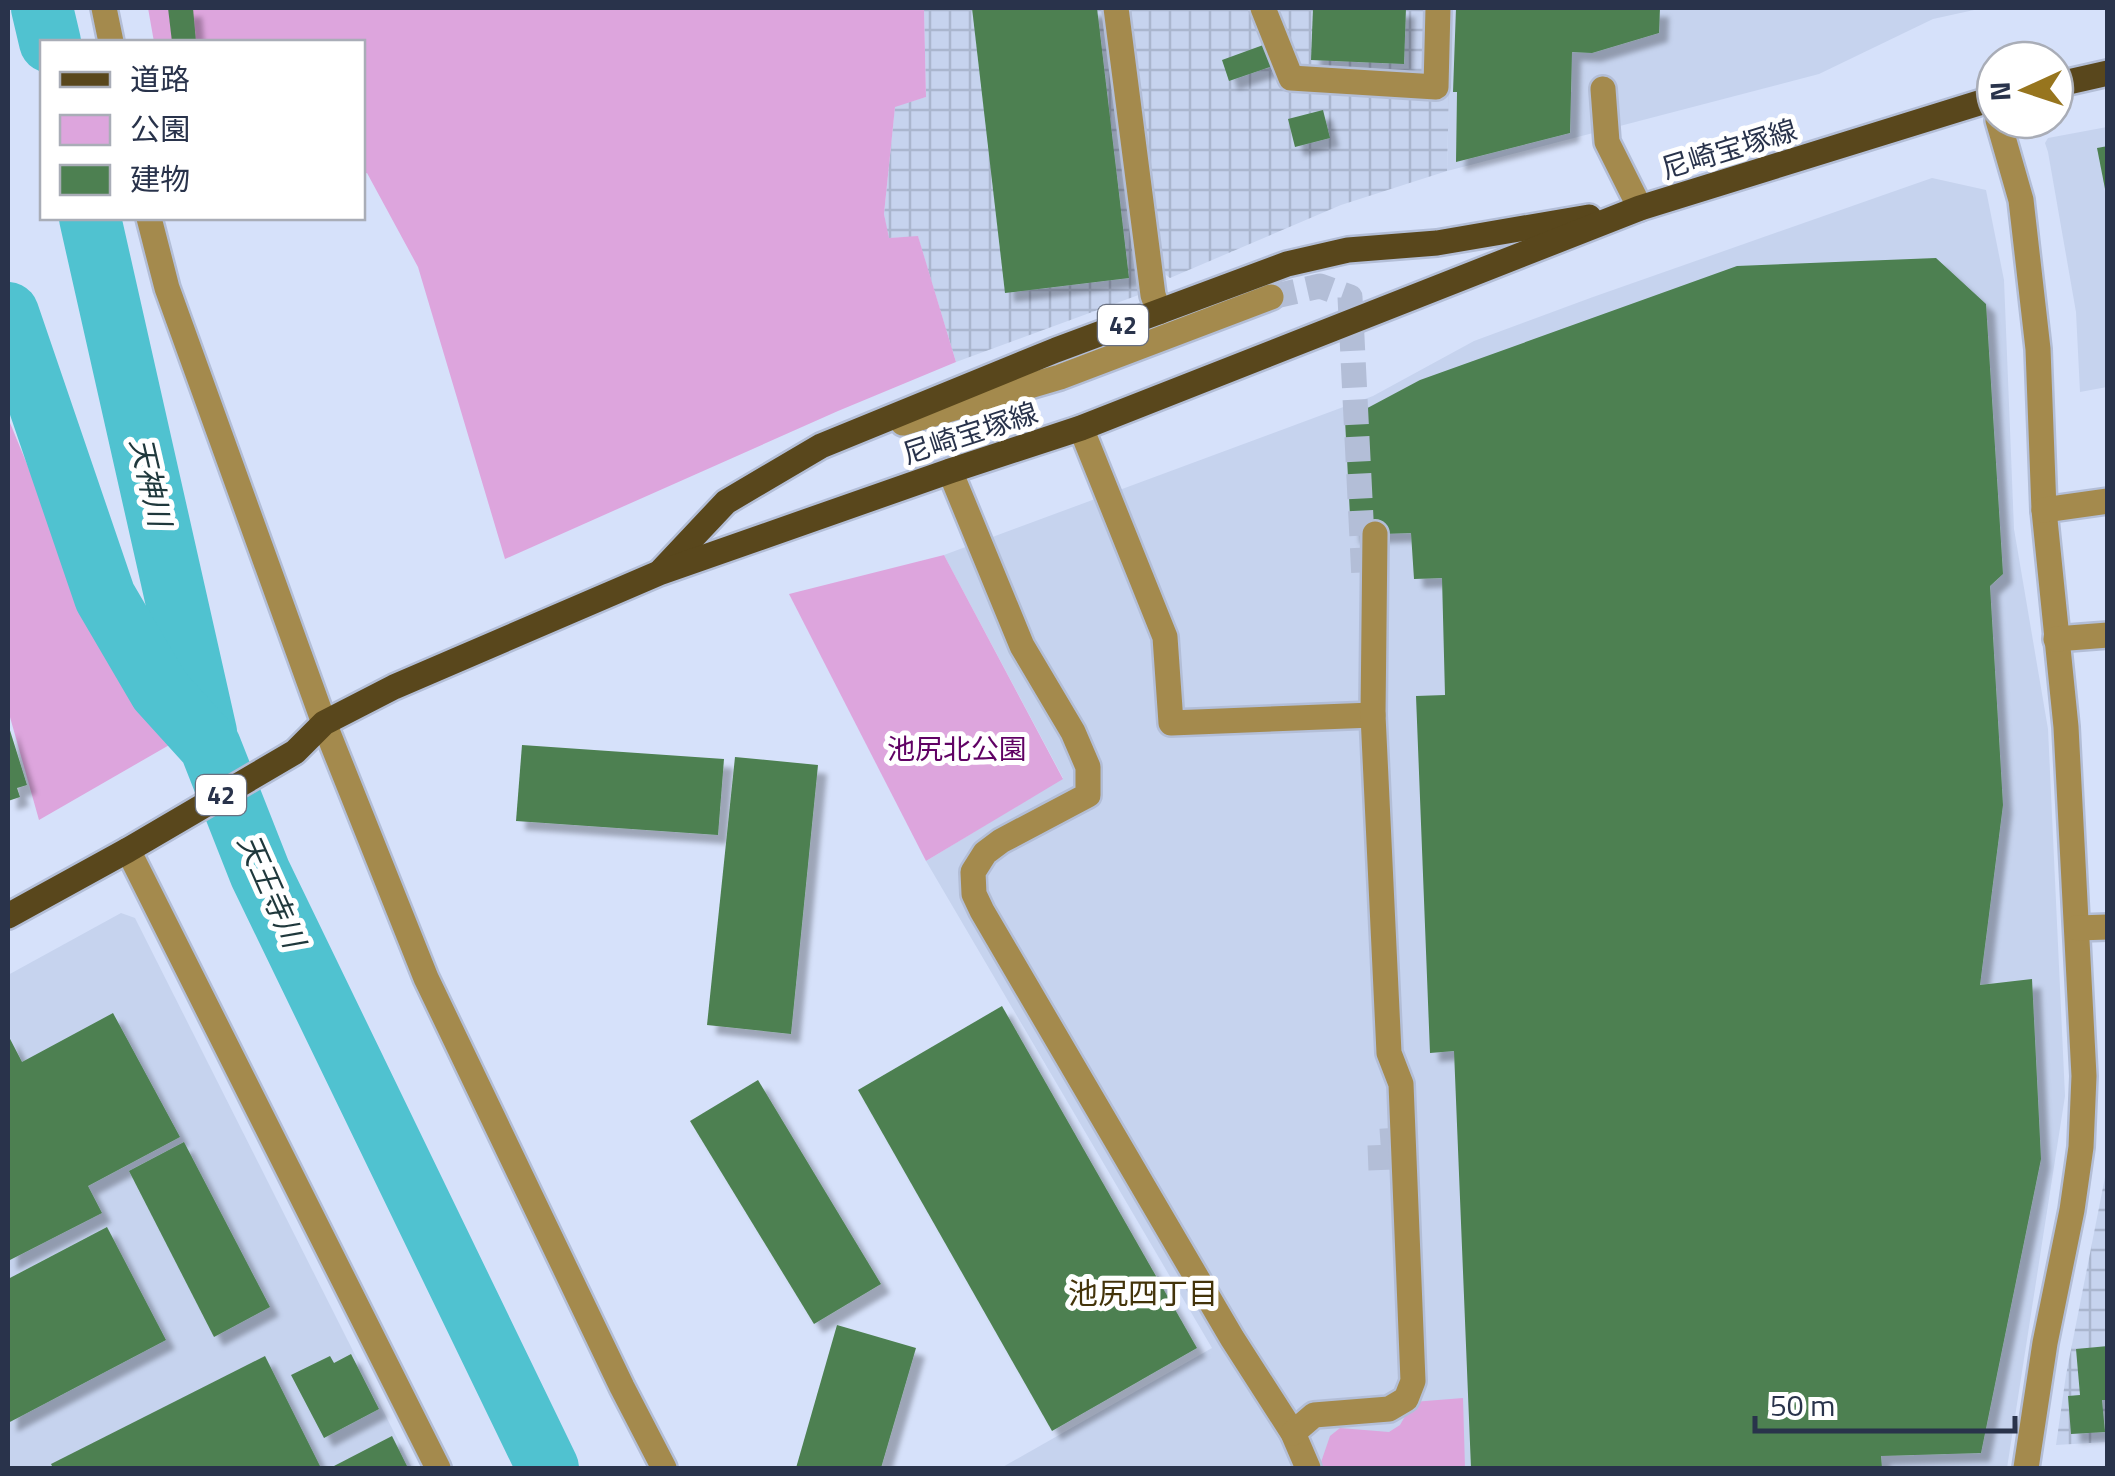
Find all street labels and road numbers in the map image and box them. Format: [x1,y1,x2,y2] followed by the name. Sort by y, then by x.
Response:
[1656,107,1802,190] street label: 尼崎宝塚線
[1098,305,1148,345] road number: 42
[897,390,1043,475] street label: 尼崎宝塚線
[196,775,246,815] road number: 42

